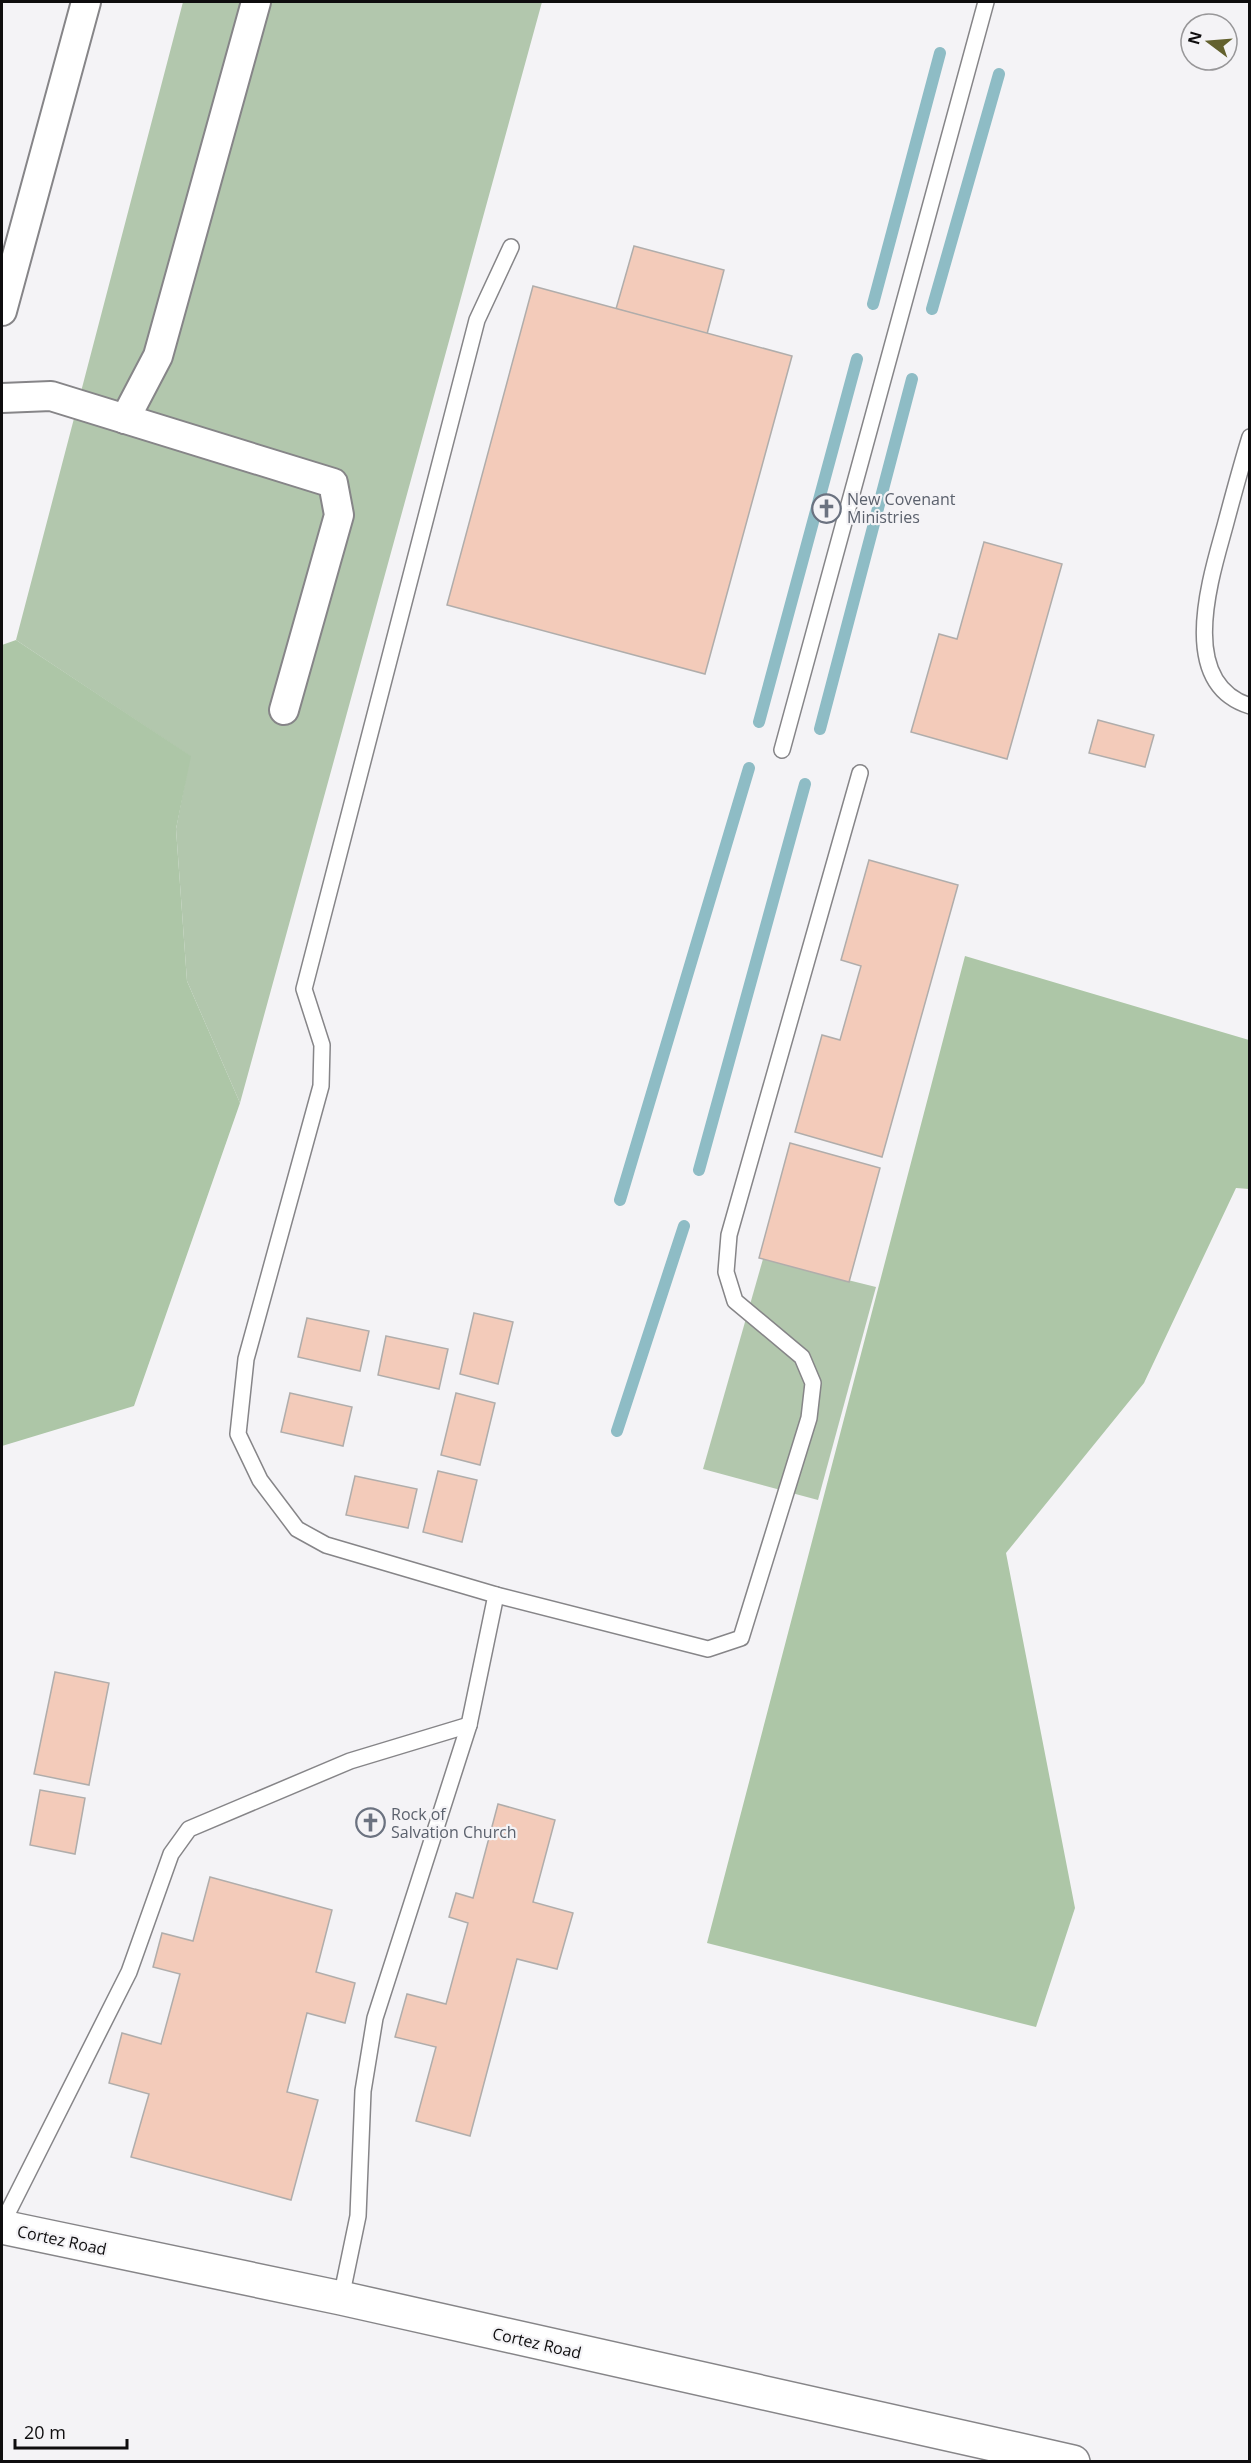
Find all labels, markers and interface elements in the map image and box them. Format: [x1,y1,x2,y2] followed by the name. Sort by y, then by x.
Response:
[1179,12,1239,72] north arrow
[1182,29,1207,47] text: N
[847,488,956,528] place label: New Covenant Ministries
[810,492,842,524] church icon: New Covenant Ministries
[391,1803,517,1843] place label: Rock of Salvation Church
[354,1807,386,1839] church icon: Rock of Salvation Church
[15,2220,109,2260] street label: Cortez Road
[490,2322,584,2364] street label: Cortez Road
[15,2412,128,2450] scale bar
[24,2420,66,2444] text: 20 m

